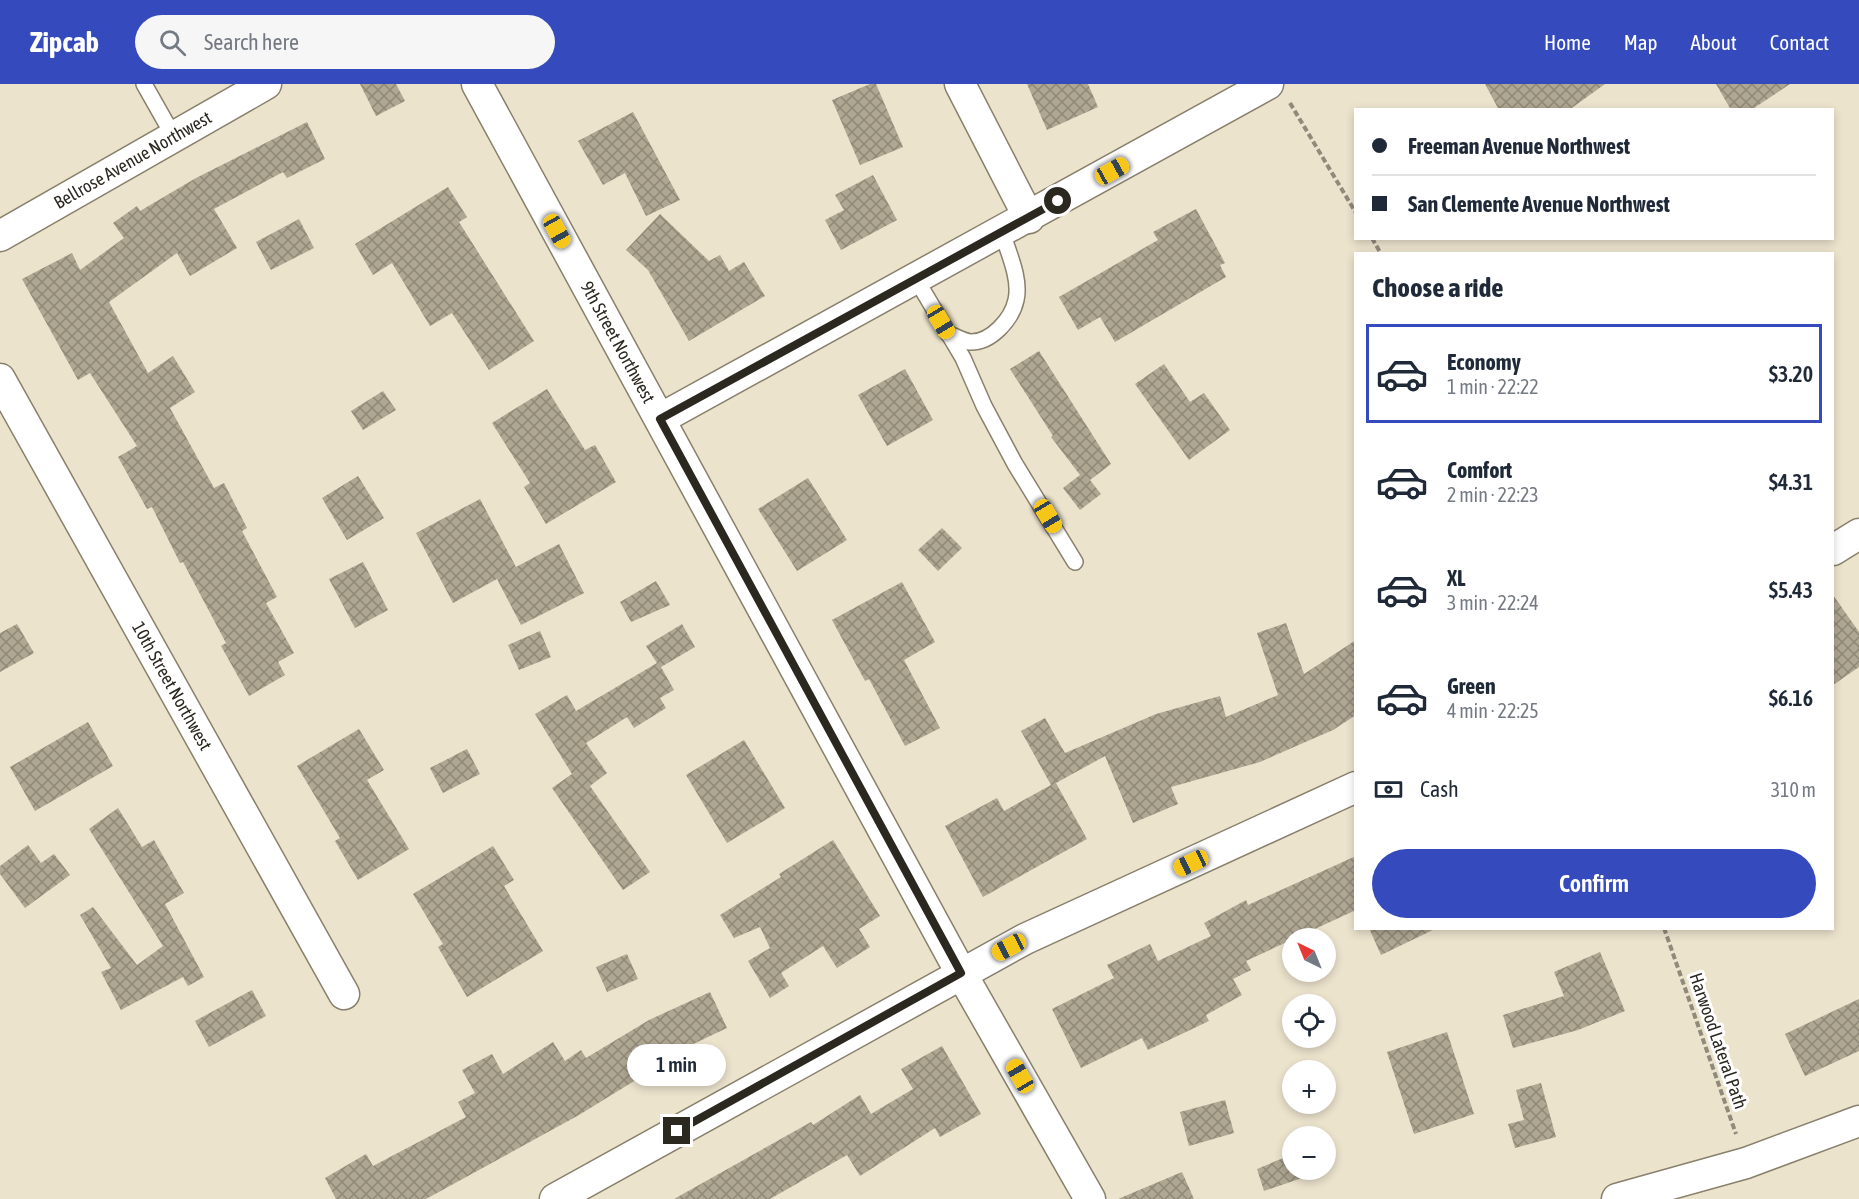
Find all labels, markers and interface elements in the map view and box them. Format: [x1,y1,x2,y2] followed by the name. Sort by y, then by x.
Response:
[135,15,555,69] search box
[30,26,99,58] text: Zipcab
[156,26,189,59] icon: search
[204,29,299,55] text: Search here
[1544,30,1591,54] text: Home
[1624,30,1658,54] text: Map
[1691,30,1737,54] text: About
[1770,30,1829,54] text: Contact
[50,106,215,213] street label: Bellrose Avenue Northwest
[1408,133,1630,159] text: Freeman Avenue Northwest
[1092,154,1132,188] car
[1044,187,1071,214] route start
[1408,191,1670,217] text: San Clemente Avenue Northwest
[540,211,574,251] car
[1372,272,1504,303] text: Choose a ride
[576,278,660,406] street label: 9th Street Northwest
[924,302,958,342] car
[1375,347,1429,401] icon: car
[1447,349,1521,375] text: Economy
[1769,361,1813,387] text: $3.20
[1447,375,1539,398] text: 1 min · 22:22
[1375,455,1429,509] icon: car
[1447,457,1512,483] text: Comfort
[1769,469,1813,495] text: $4.31
[1447,483,1539,506] text: 2 min · 22:23
[1031,496,1065,536] car
[1375,563,1429,617] icon: car
[1447,565,1465,591] text: XL
[1769,577,1813,603] text: $5.43
[1447,591,1539,614] text: 3 min · 22:24
[128,618,217,754] street label: 10th Street Northwest
[1375,671,1429,725] icon: car
[1447,673,1496,699] text: Green
[1769,685,1813,711] text: $6.16
[1447,699,1539,722] text: 4 min · 22:25
[1372,773,1405,806] icon: cash
[1420,776,1459,802] text: Cash
[1771,778,1816,801] text: 310 m
[1171,847,1211,879] car
[1372,849,1816,918] button: Confirm
[1282,928,1336,982] north arrow
[1282,928,1336,1180] map controls
[989,931,1029,963] car
[1685,970,1752,1112] street label: Harwood Lateral Path
[1282,994,1336,1048] button: locate
[628,1044,726,1086] callout: 1 min
[656,1053,697,1076] text: 1 min
[1003,1056,1037,1096] car
[1282,1060,1336,1114] button: +
[663,1117,690,1144] route end
[1282,1126,1336,1180] button: −

